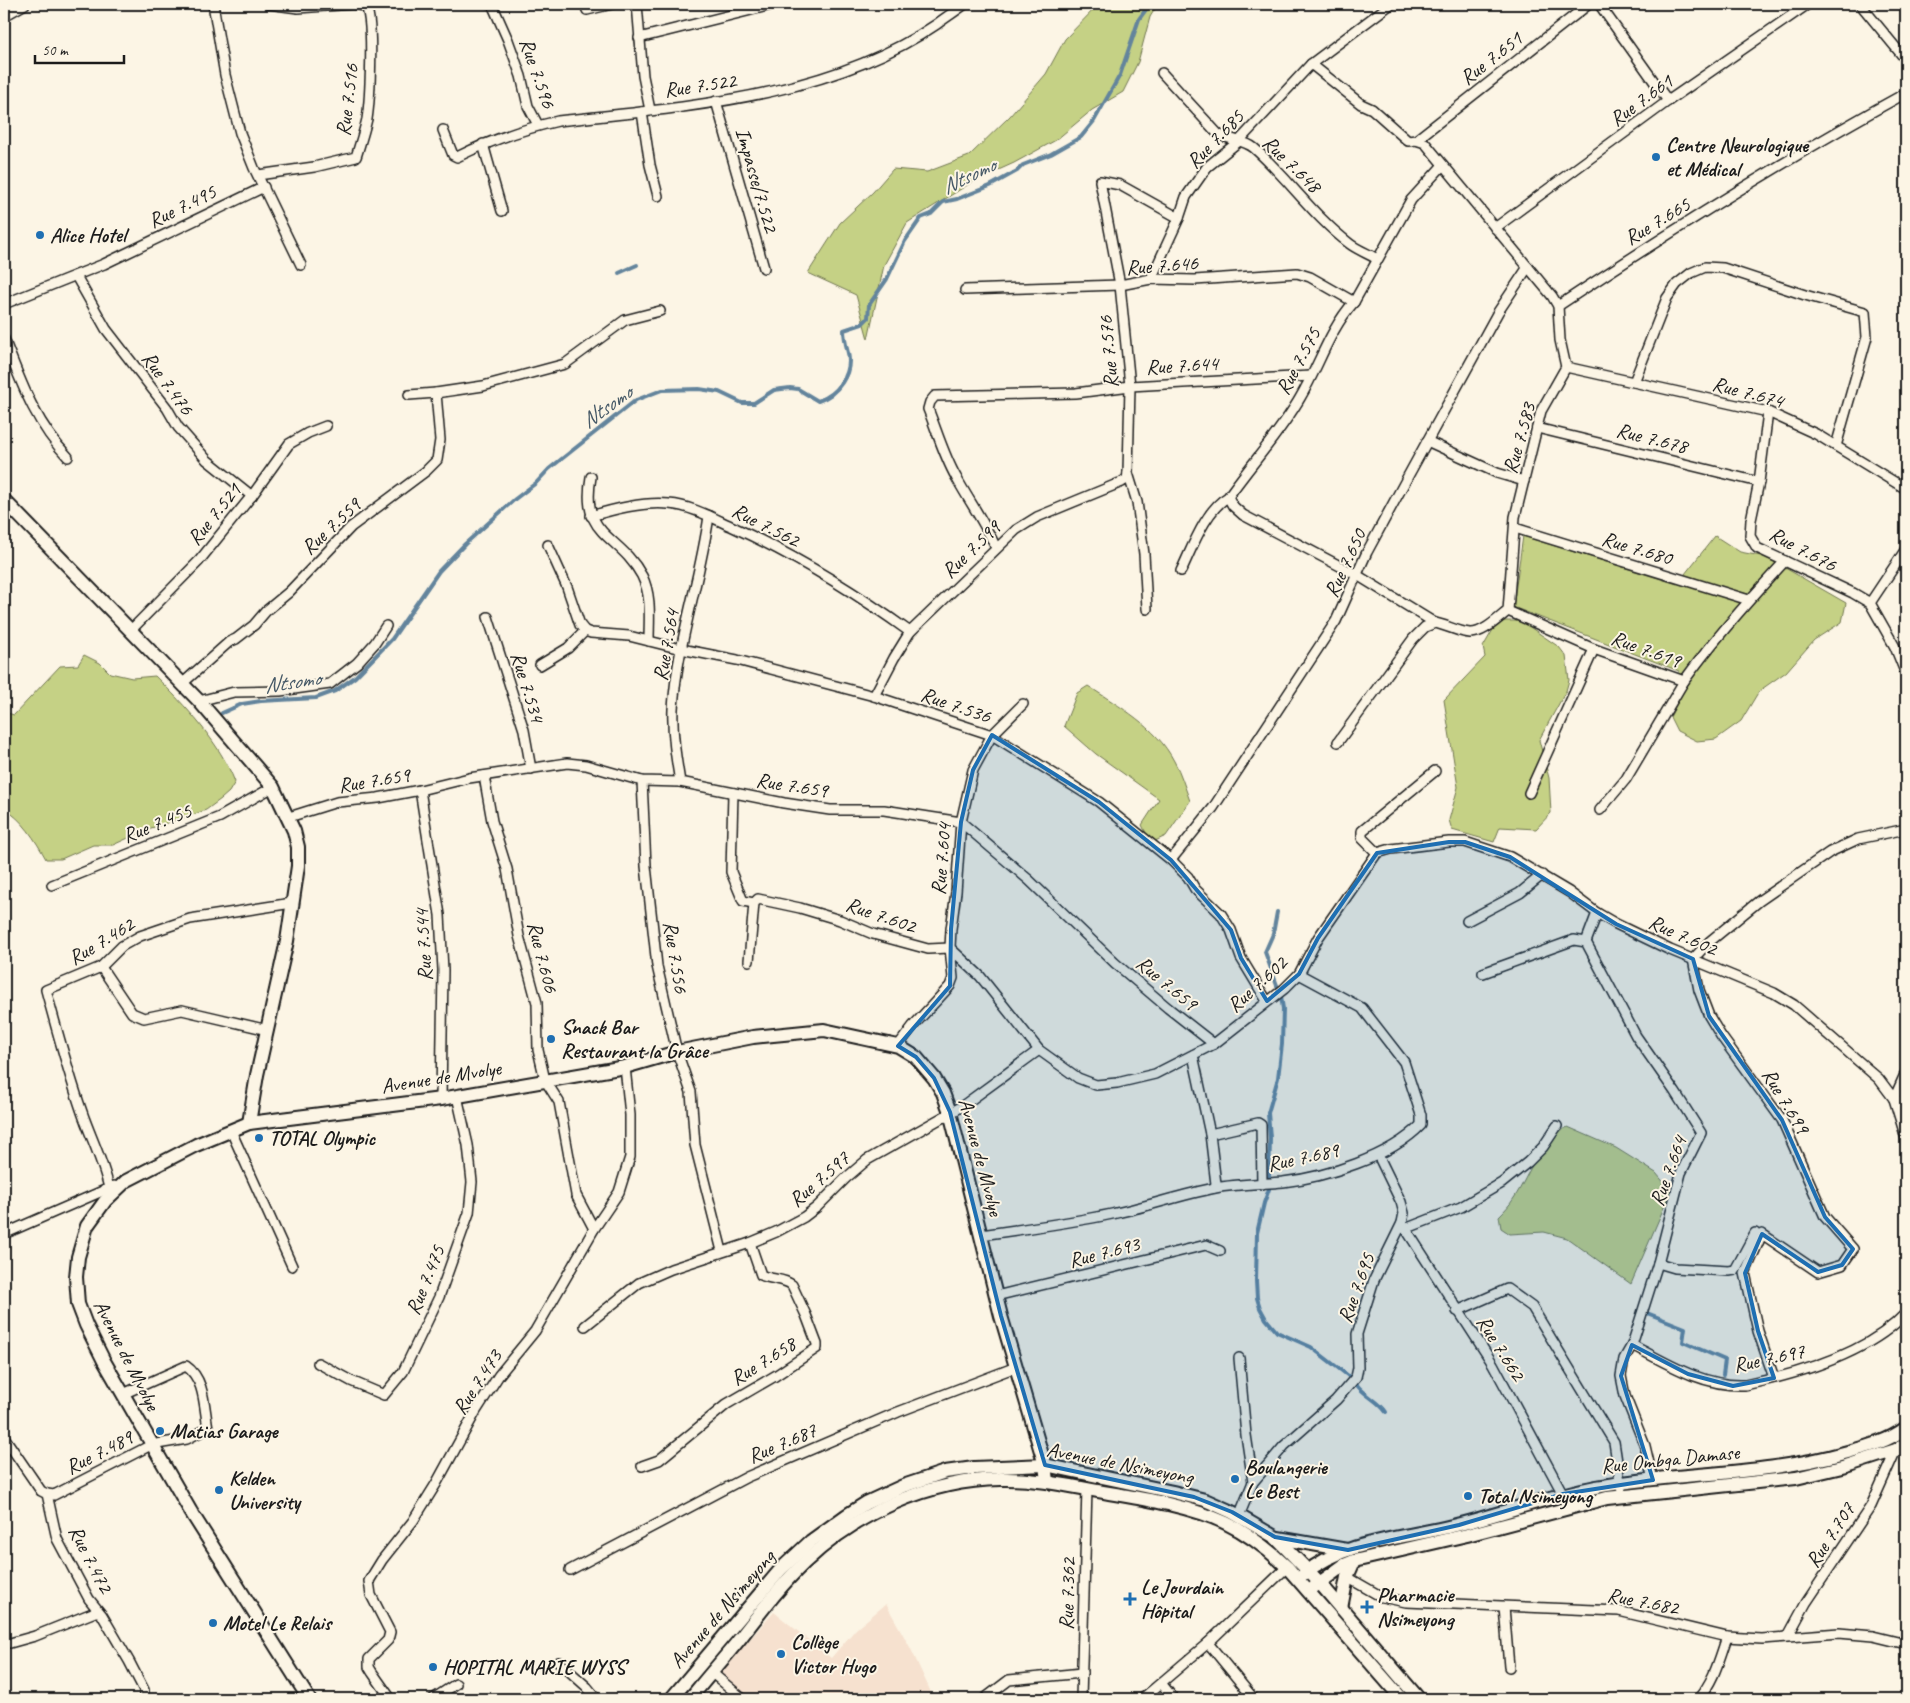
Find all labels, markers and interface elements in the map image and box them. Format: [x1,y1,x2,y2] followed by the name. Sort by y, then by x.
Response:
[1455,25,1529,90] street label: Rue 7.651
[35,32,124,64] scale bar
[514,35,562,112] street label: Rue 7.596
[42,41,69,60] text: 50 m
[330,62,364,137] street label: Rue 7.516
[662,67,739,103] street label: Rue 7.522
[1604,67,1679,132] street label: Rue 7.661
[1181,103,1251,174] street label: Rue 7.685
[730,125,785,237] street label: Impasse/7.522
[1257,130,1329,200] street label: Rue 7.648
[1666,132,1810,182] place label: Centre Neurologique et Médical
[937,150,1004,200] water label: Ntsomo
[1650,151,1662,163] marker: Centre Neurologique et Médical
[144,178,222,234] street label: Rue 7.495
[1619,190,1696,251] street label: Rue 7.665
[50,222,130,248] place label: Alice Hotel
[34,229,46,241] marker: Alice Hotel
[1125,249,1200,280] street label: Rue 7.646
[1092,314,1124,389] street label: Rue 7.576
[1270,322,1327,399] street label: Rue 7.575
[136,346,200,420] street label: Rue 7.476
[1145,350,1221,380] street label: Rue 7.644
[1710,370,1789,415] street label: Rue 7.674
[575,377,641,434] water label: Ntsomo
[1497,398,1542,476] street label: Rue 7.583
[1614,417,1693,460] street label: Rue 7.678
[181,477,248,550] street label: Rue 7.521
[296,491,367,560] street label: Rue 7.559
[728,497,805,554] street label: Rue 7.562
[936,513,1007,583] street label: Rue 7.599
[1765,521,1841,578] street label: Rue 7.676
[1318,523,1373,601] street label: Rue 7.650
[1599,525,1677,571] street label: Rue 7.680
[647,605,686,683] street label: Rue 7.564
[1608,624,1686,674] street label: Rue 7.619
[505,649,552,728] street label: Rue 7.534
[262,664,326,700] water label: Ntsomo
[918,681,995,729] street label: Rue 7.536
[336,761,413,798] street label: Rue 7.659
[754,767,831,804] street label: Rue 7.659
[119,797,197,849] street label: Rue 7.455
[925,819,957,896] street label: Rue 7.604
[843,891,921,940] street label: Rue 7.602
[408,906,438,982] street label: Rue 7.544
[1645,908,1723,962] street label: Rue 7.602
[63,910,140,971] street label: Rue 7.462
[522,919,564,996] street label: Rue 7.606
[658,919,695,995] street label: Rue 7.556
[1221,949,1294,1018] street label: Rue 7.602
[1131,950,1204,1017] street label: Rue 7.659
[561,1014,710,1064] place label: Snack Bar Restaurant la Grâce
[545,1033,557,1045] marker: Snack Bar Restaurant la Grâce
[379,1055,504,1099] street label: Avenue de Mvolye
[1756,1063,1817,1140] street label: Rue 7.699
[953,1095,1009,1220] street label: Avenue de Mvolye
[269,1125,376,1152] place label: TOTAL Olympic
[1643,1130,1693,1209] street label: Rue 7.664
[253,1132,265,1144] marker: TOTAL Olympic
[1265,1136,1343,1177] street label: Rue 7.689
[783,1144,856,1213] street label: Rue 7.597
[1066,1230,1144,1273] street label: Rue 7.693
[399,1240,451,1318] street label: Rue 7.475
[1331,1248,1381,1326] street label: Rue 7.695
[88,1295,167,1416] street label: Avenue de Mvolye
[1471,1310,1532,1387] street label: Rue 7.662
[725,1329,803,1391] street label: Rue 7.658
[1731,1337,1809,1378] street label: Rue 7.697
[446,1343,508,1419] street label: Rue 7.473
[744,1416,822,1469] street label: Rue 7.687
[170,1418,280,1444] place label: Matias Garage
[61,1423,138,1480] street label: Rue 7.489
[154,1425,166,1437] marker: Matias Garage
[1045,1436,1197,1490] street label: Avenue de Nsimeyong
[1600,1439,1741,1479] street label: Rue Ombga Damase
[1245,1454,1329,1504] place label: Boulangerie Le Best
[229,1465,303,1515] place label: Kelden University
[1229,1473,1241,1485] marker: Boulangerie Le Best
[1478,1483,1594,1510] place label: Total Nsimeyong
[213,1484,225,1496] marker: Kelden University
[1462,1490,1474,1502] marker: Total Nsimeyong
[1799,1496,1861,1572] street label: Rue 7.707
[63,1521,120,1598] street label: Rue 7.472
[664,1543,781,1674] street label: Avenue de Nsimeyong
[1053,1556,1081,1631] street label: Rue 7.362
[1141,1574,1225,1624] place label: Le Jourdain Hôpital
[1605,1581,1682,1621] street label: Rue 7.682
[1377,1582,1456,1632] place label: Pharmacie Nsimeyong
[1123,1592,1137,1606] marker: Le Jourdain Hôpital
[1361,1601,1373,1613] marker: Pharmacie Nsimeyong
[223,1610,334,1636] place label: Motel Le Relais
[207,1617,219,1629] marker: Motel Le Relais
[791,1629,877,1679] place label: Collège Victor Hugo
[775,1648,787,1660] marker: Collège Victor Hugo
[443,1654,630,1680] place label: HOPITAL MARIE WYSS
[427,1661,439,1673] marker: HOPITAL MARIE WYSS

